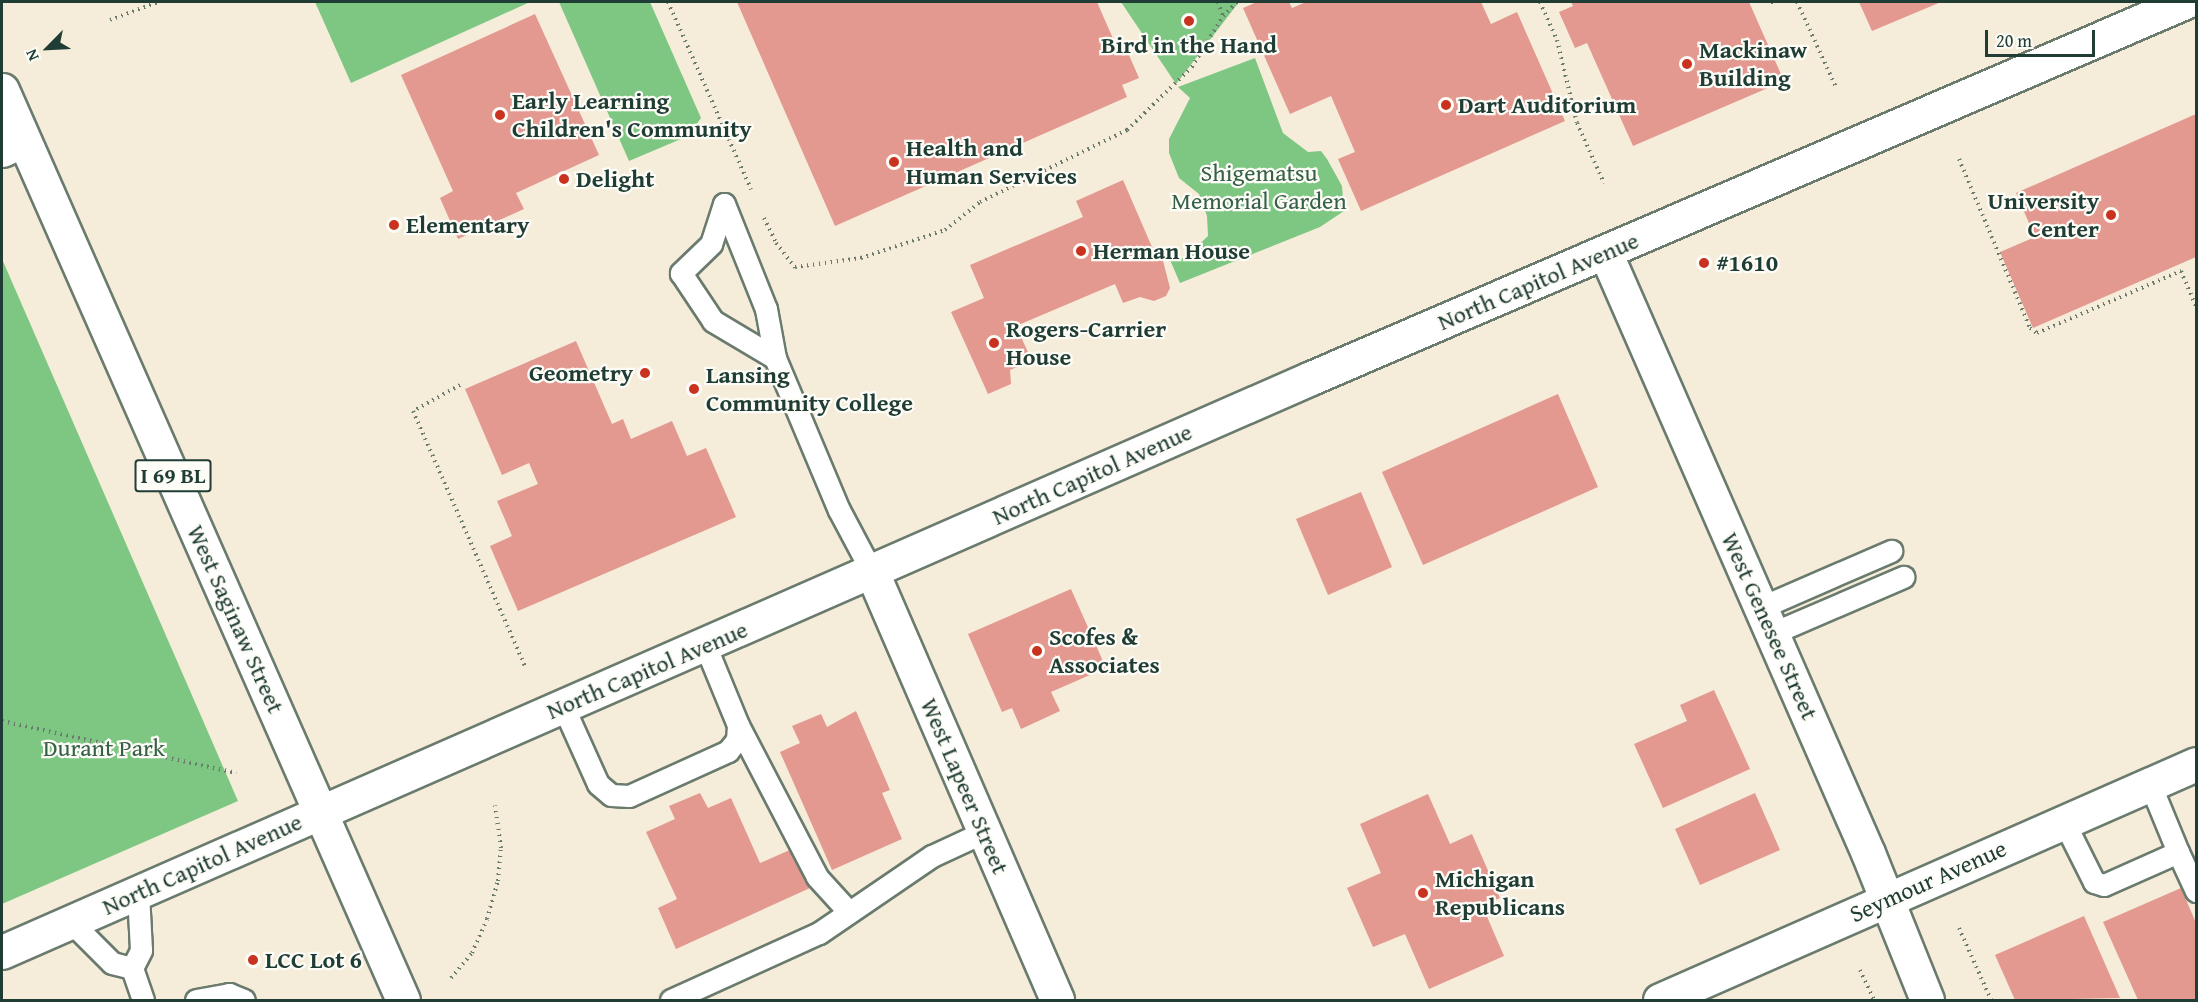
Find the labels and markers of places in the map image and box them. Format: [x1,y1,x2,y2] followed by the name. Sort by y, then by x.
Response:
[1182,14,1196,28] marker: Bird in the Hand
[1101,31,1277,59] place label: Bird in the Hand
[1699,36,1807,92] place label: Mackinaw Building
[1680,57,1694,71] marker: Mackinaw Building
[512,87,752,143] place label: Early Learning Children's Community
[1458,91,1636,119] place label: Dart Auditorium
[1439,98,1453,112] marker: Dart Auditorium
[493,108,507,122] marker: Early Learning Children's Community
[906,134,1077,190] place label: Health and Human Services
[887,155,901,169] marker: Health and Human Services
[576,165,654,193] place label: Delight
[557,172,571,186] marker: Delight
[1988,187,2099,243] place label: University Center
[2104,208,2118,222] marker: University Center
[406,211,529,239] place label: Elementary
[387,218,401,232] marker: Elementary
[1093,237,1250,265] place label: Herman House
[1074,244,1088,258] marker: Herman House
[1716,249,1778,277] place label: #1610
[1697,256,1711,270] marker: #1610
[1006,315,1166,371] place label: Rogers-Carrier House
[987,336,1001,350] marker: Rogers-Carrier House
[529,359,633,387] place label: Geometry
[706,361,913,417] place label: Lansing Community College
[638,366,652,380] marker: Geometry
[687,382,701,396] marker: Lansing Community College
[1049,623,1160,679] place label: Scofes & Associates
[1030,644,1044,658] marker: Scofes & Associates
[1435,865,1565,921] place label: Michigan Republicans
[1416,886,1430,900] marker: Michigan Republicans
[265,946,362,974] place label: LCC Lot 6
[246,953,260,967] marker: LCC Lot 6

